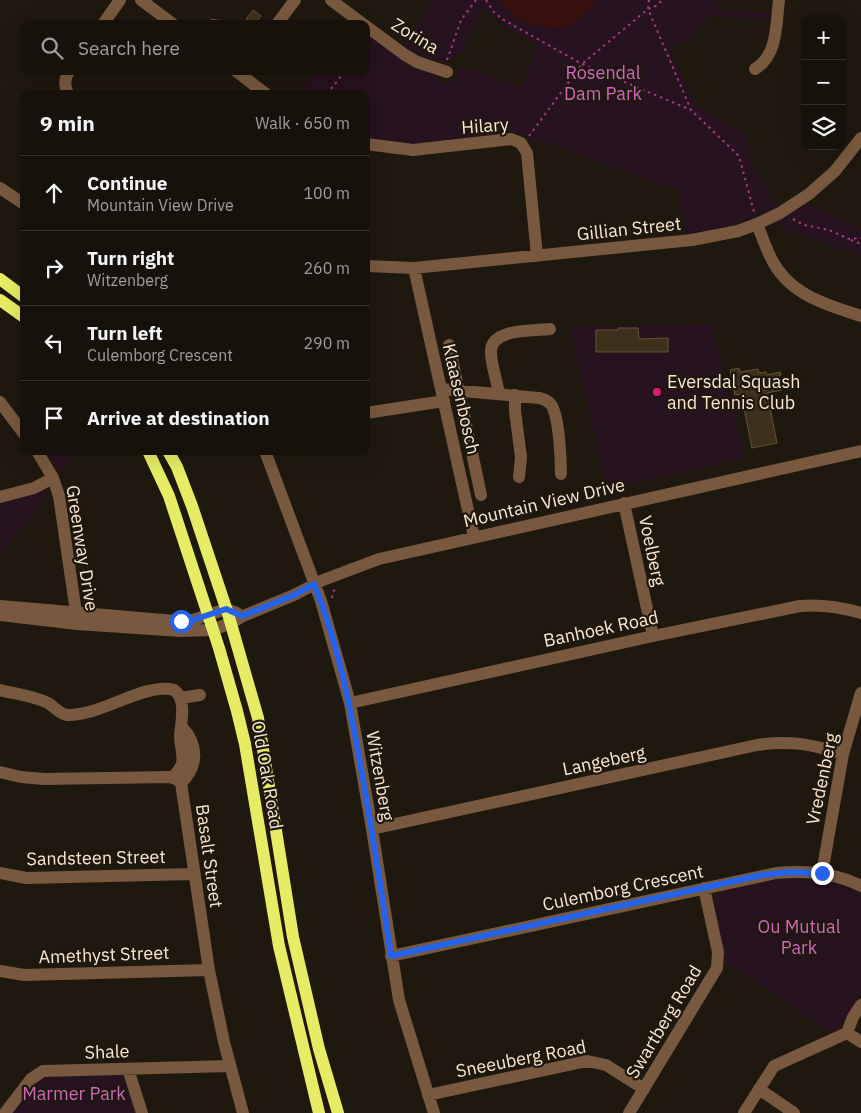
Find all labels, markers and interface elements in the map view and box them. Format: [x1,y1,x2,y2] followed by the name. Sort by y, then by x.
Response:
[387,12,444,59] street label: Zorina
[801,15,846,150] map controls
[801,15,846,60] button: +
[20,20,370,75] search box
[38,34,66,62] icon: search
[78,36,180,60] text: Search here
[801,60,846,105] button: −
[564,61,643,105] park label: Rosendal Dam Park
[801,105,846,150] button: layers
[40,109,95,137] text: 9 min
[460,112,509,139] street label: Hilary
[255,113,350,133] text: Walk · 650 m
[87,171,167,195] text: Continue
[40,179,68,207] icon: ahead
[303,183,350,203] text: 100 m
[87,195,234,215] text: Mountain View Drive
[576,212,682,245] street label: Gillian Street
[87,246,174,270] text: Turn right
[40,254,68,282] icon: right
[303,258,350,278] text: 260 m
[87,270,168,290] text: Witzenberg
[87,321,163,345] text: Turn left
[40,329,68,357] icon: left
[303,333,350,353] text: 290 m
[438,341,485,457] street label: Klaasenbosch
[87,345,233,365] text: Culemborg Crescent
[667,370,800,414] place label: Eversdal Squash and Tennis Club
[651,386,663,398] marker: Eversdal Squash and Tennis Club
[40,404,68,432] icon: arrive
[87,406,270,430] text: Arrive at destination
[461,473,627,532] street label: Mountain View Drive
[61,483,104,613] street label: Greenway Drive
[634,514,671,589] street label: Voelberg
[541,605,660,652] street label: Banhoek Road
[170,610,193,633] route start
[247,719,288,831] street label: Old Oak Road
[361,729,400,823] street label: Witzenberg
[801,730,843,827] street label: Vredenberg
[560,740,648,781] street label: Langeberg
[191,803,228,909] street label: Basalt Street
[26,845,166,870] street label: Sandsteen Street
[540,859,706,916] street label: Culemborg Crescent
[811,862,834,885] route end
[757,915,841,959] park label: Ou Mutual Park
[38,941,170,968] street label: Amethyst Street
[621,961,706,1083] street label: Swartberg Road
[454,1035,588,1082] street label: Sneeuberg Road
[84,1039,130,1064] street label: Shale
[22,1082,126,1105] park label: Marmer Park

